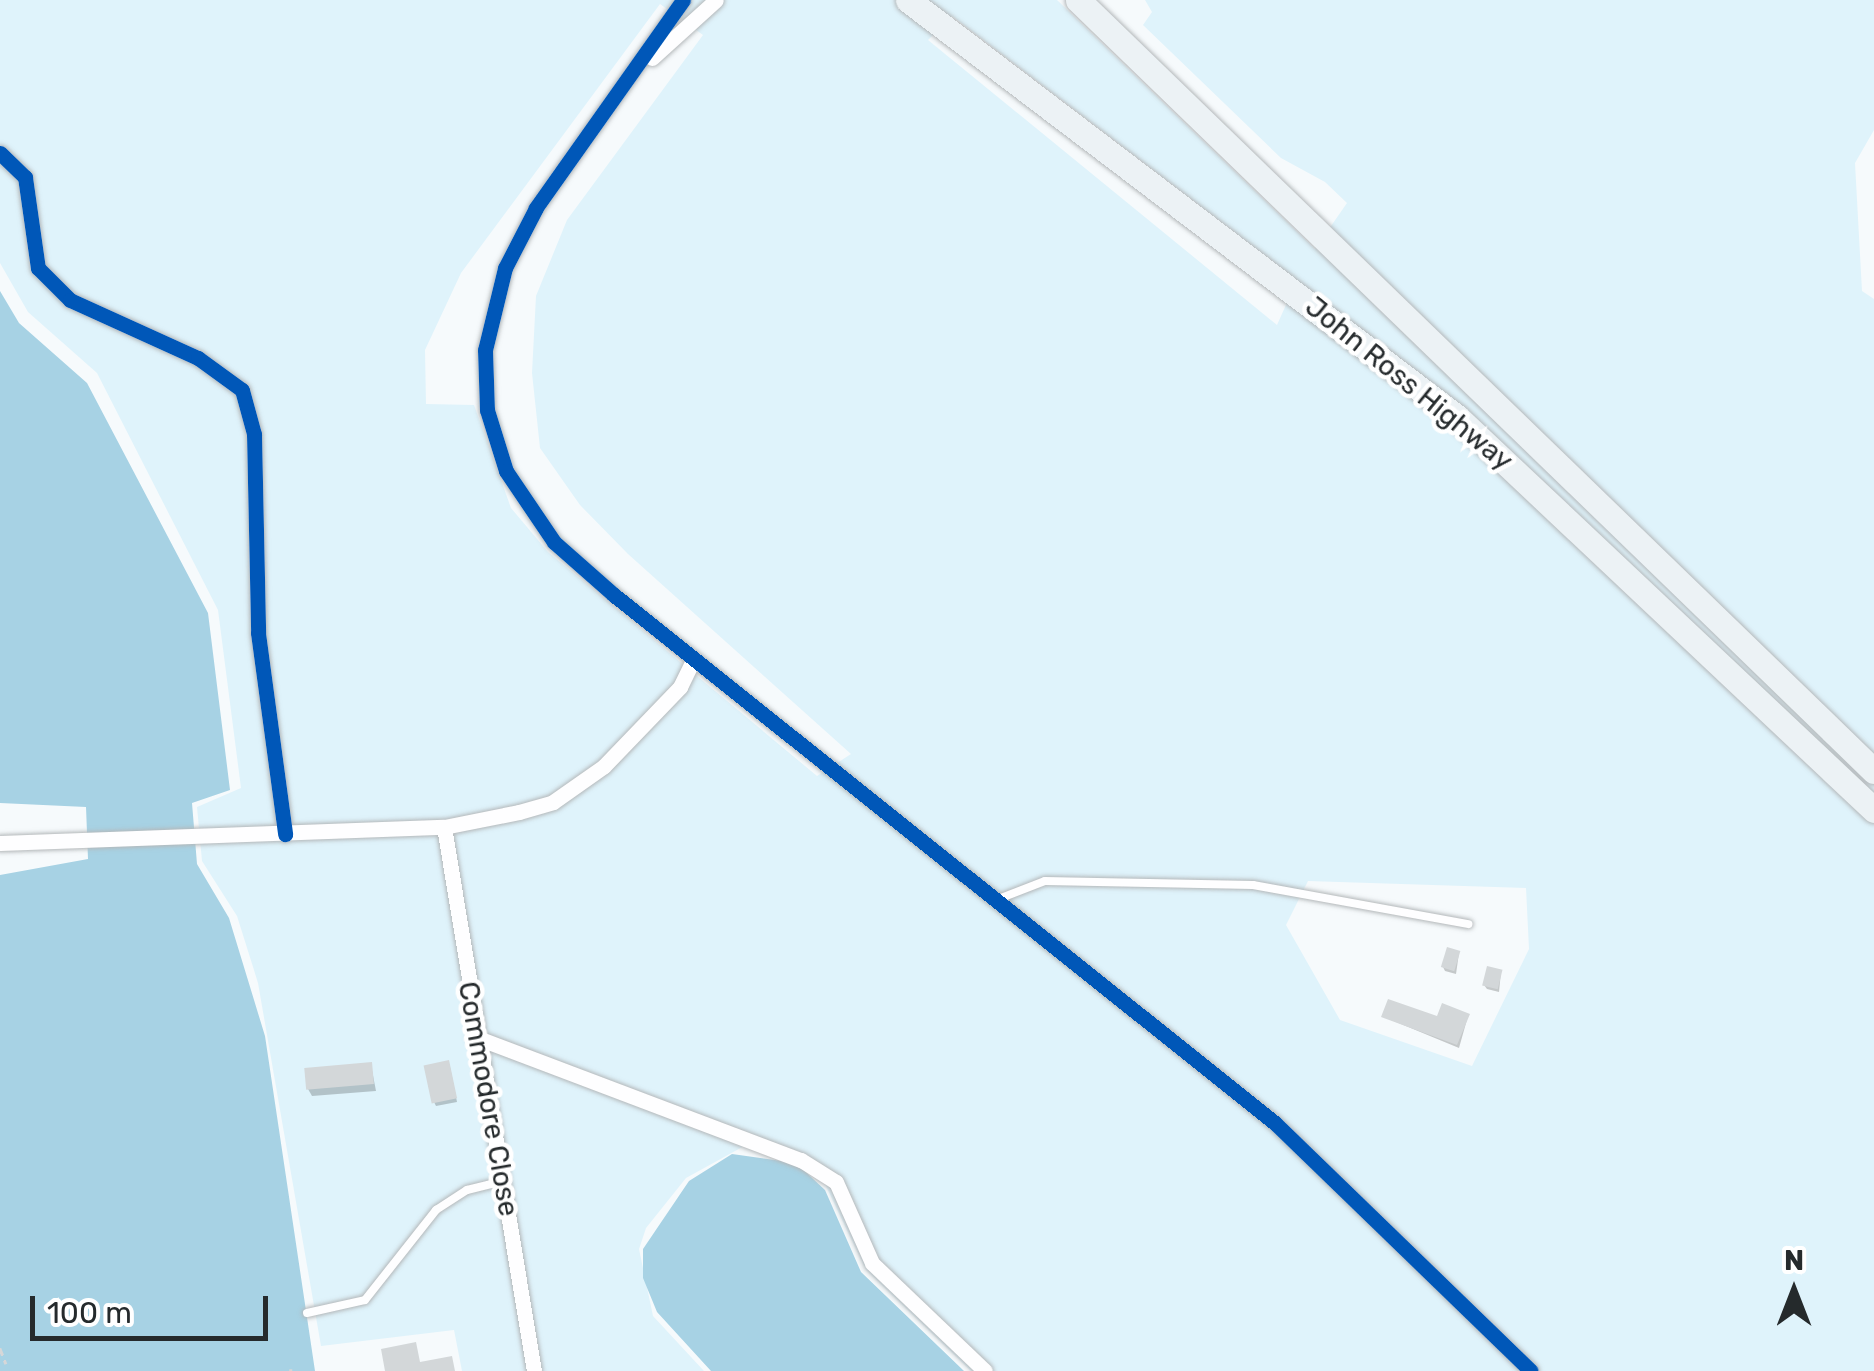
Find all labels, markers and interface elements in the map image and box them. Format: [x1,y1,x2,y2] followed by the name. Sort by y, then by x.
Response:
[1298,290,1520,478] street label: John Ross Highway
[451,979,525,1219] street label: Commodore Close
[1744,1241,1844,1341] north arrow
[1784,1244,1804,1277] text: N
[35,1276,272,1338] scale bar
[47,1295,132,1331] text: 100 m

